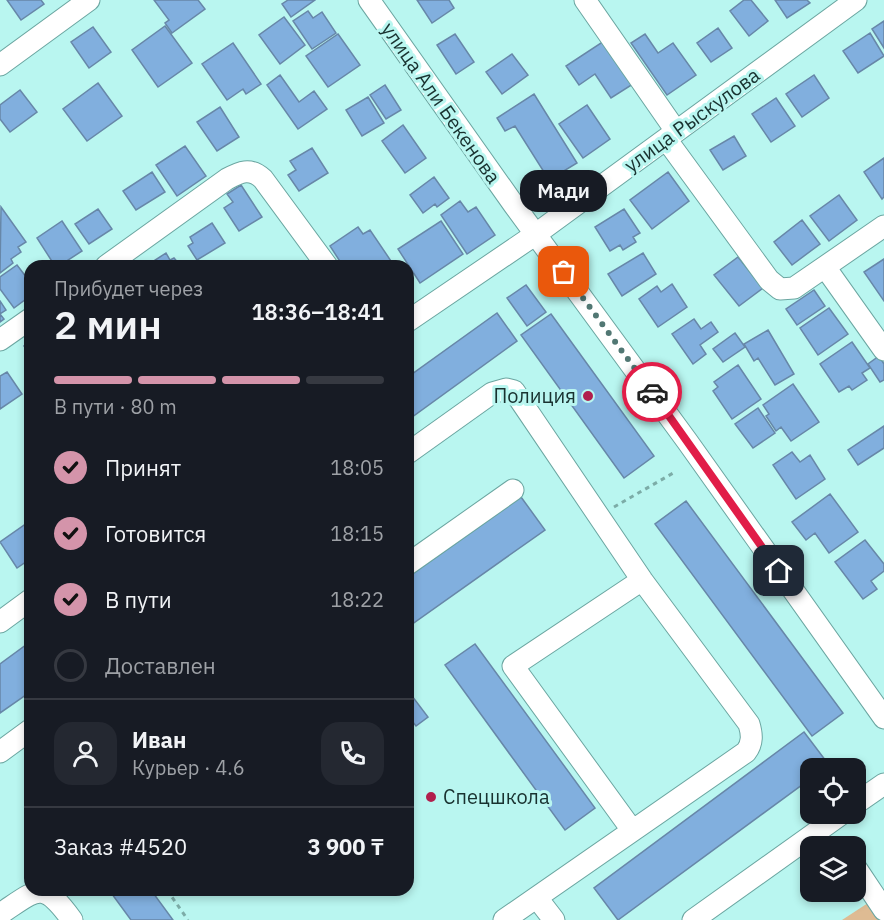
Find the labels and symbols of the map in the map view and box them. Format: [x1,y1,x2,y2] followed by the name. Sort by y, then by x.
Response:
[376,17,507,189] street label: улица Али Бекенова
[618,61,765,178] street label: улица Рыскулова
[520,170,608,212] callout: Мади
[538,246,589,297] pin
[622,362,682,422] courier
[494,382,576,409] place label: Полиция
[581,389,595,403] marker: Полиция
[753,545,804,596] pin
[443,783,550,810] place label: Спецшкола
[424,790,438,804] marker: Спецшкола

